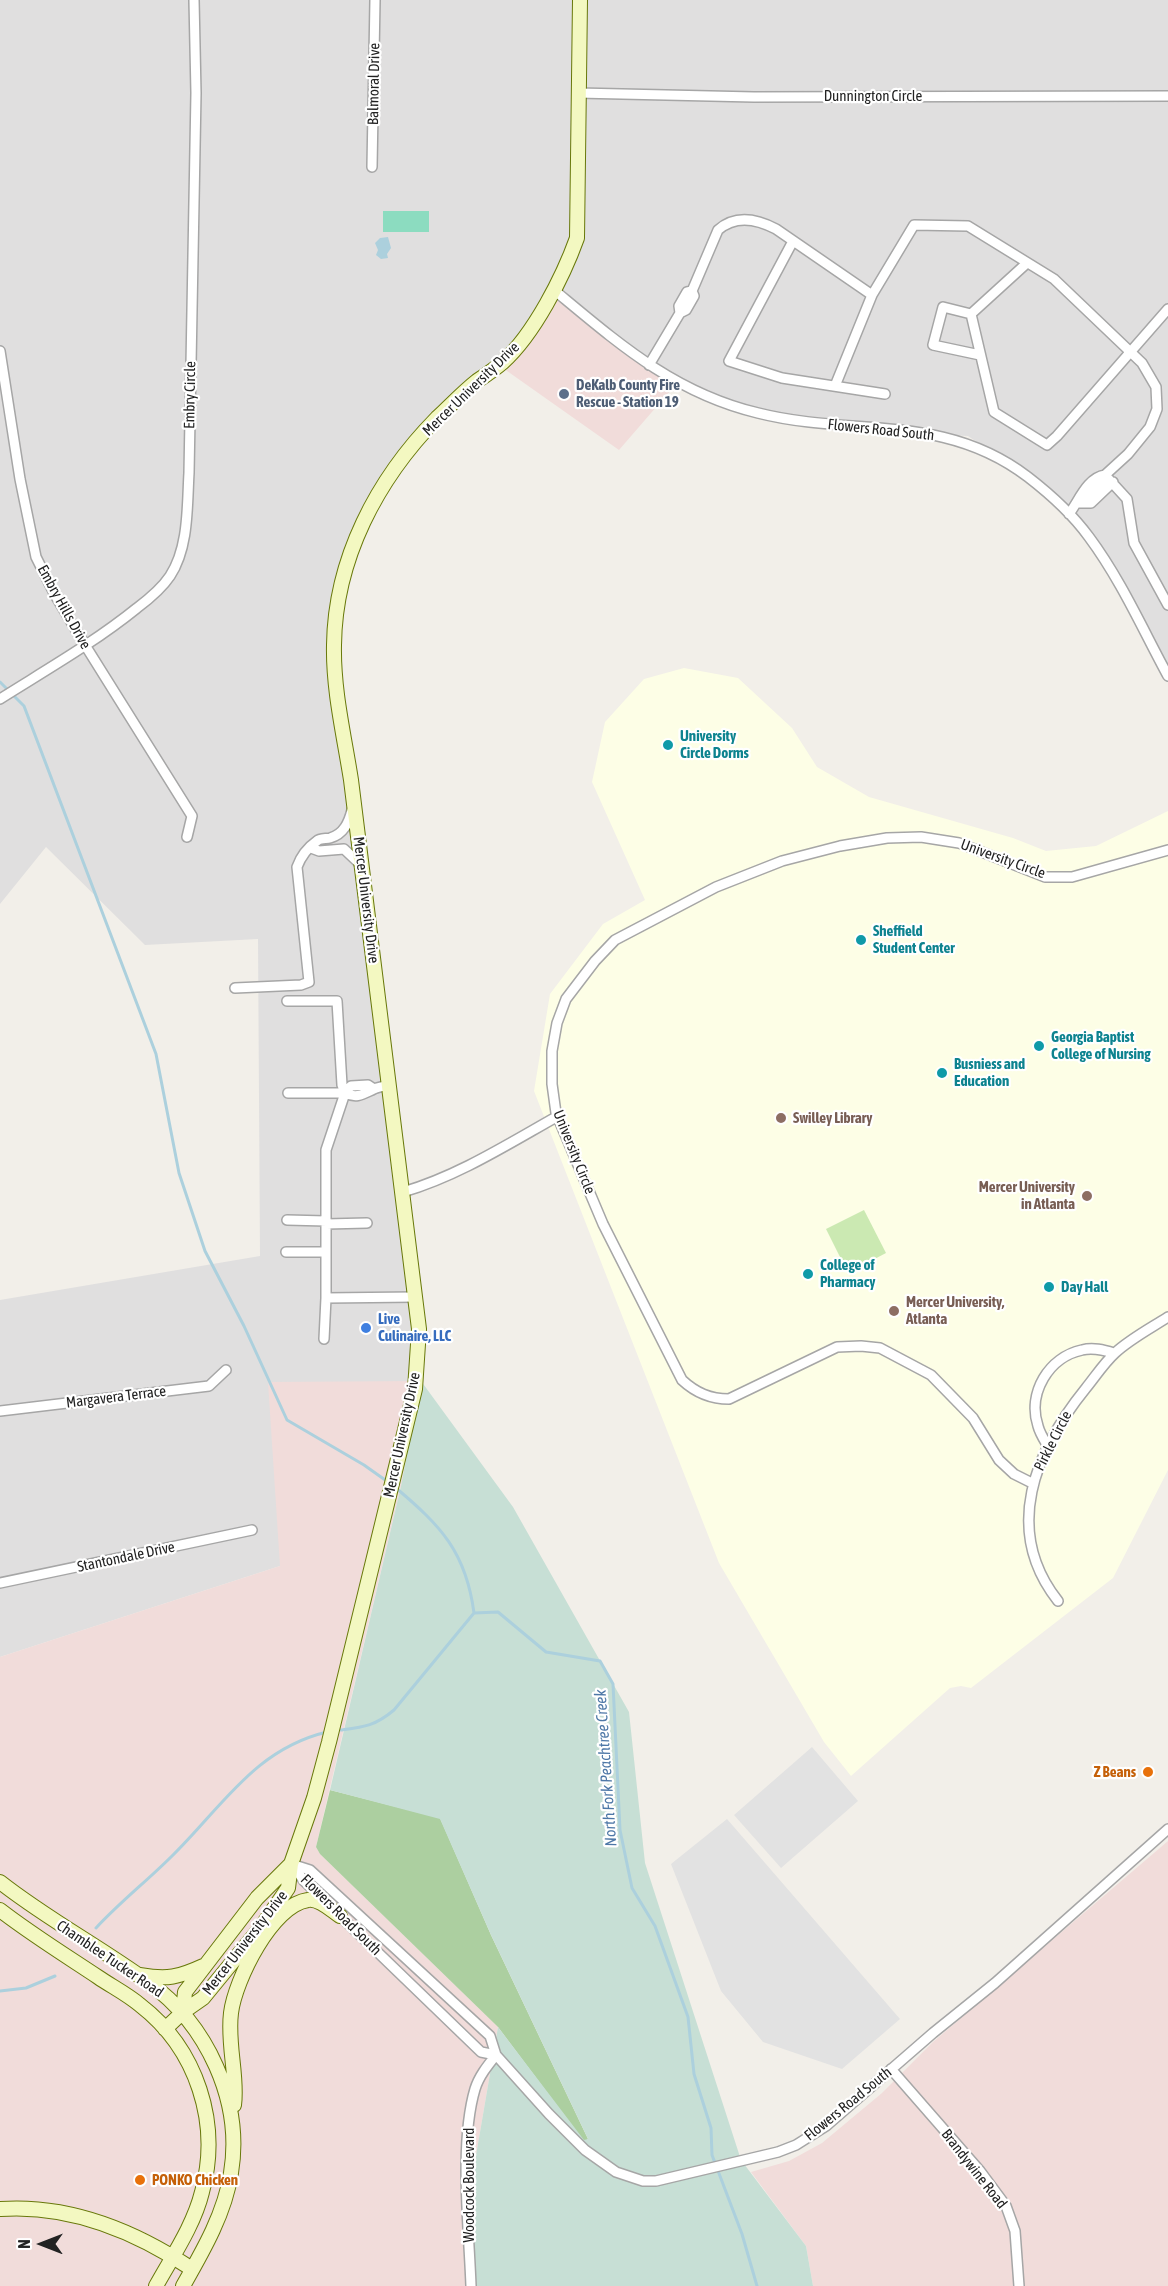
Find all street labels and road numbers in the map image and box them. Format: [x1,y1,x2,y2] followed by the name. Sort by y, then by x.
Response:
[364,43,384,125] street label: Balmoral Drive
[824,87,922,105] street label: Dunnington Circle
[419,338,523,440] street label: Mercer University Drive
[180,361,200,429] street label: Embry Circle
[827,415,935,445] street label: Flowers Road South
[33,562,95,652] street label: Embry Hills Drive
[958,835,1048,883] street label: University Circle
[349,836,383,964] street label: Mercer University Drive
[549,1107,599,1197] street label: University Circle
[380,1371,424,1499] street label: Mercer University Drive
[65,1382,167,1412] street label: Margavera Terrace
[1030,1408,1076,1474] street label: Pirkle Circle
[76,1538,176,1576] street label: Stantondale Drive
[297,1871,385,1959] street label: Flowers Road South
[199,1887,291,1999] street label: Mercer University Drive
[53,1917,167,2001] street label: Chamblee Tucker Road
[801,2063,895,2145] street label: Flowers Road South
[937,2126,1011,2212] street label: Brandywine Road
[460,2128,478,2242] street label: Woodcock Boulevard

